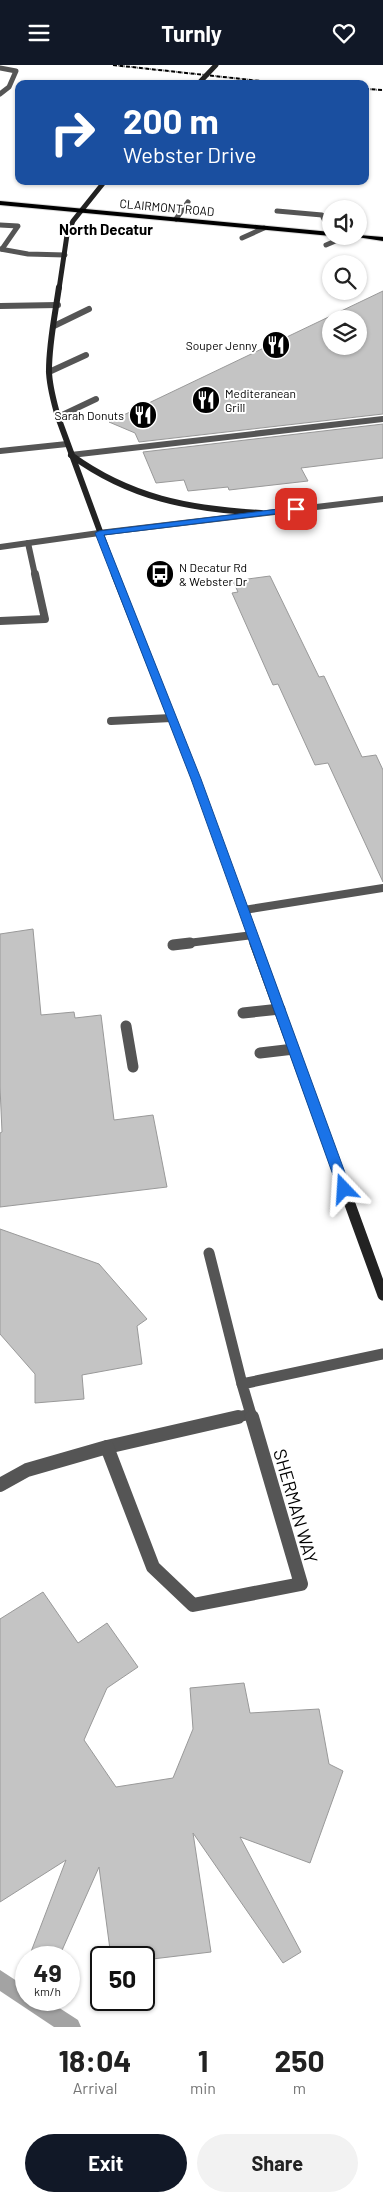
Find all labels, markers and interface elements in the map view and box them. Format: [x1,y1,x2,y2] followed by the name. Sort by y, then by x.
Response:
[25,19,53,47] icon: menu
[330,19,358,47] icon: heart
[161,20,222,46] text: Turnly
[123,99,219,141] text: 200 m
[40,100,105,165] icon: right
[123,141,256,167] text: Webster Drive
[119,196,215,218] street label: CLAIRMONT ROAD
[322,200,367,355] map controls
[322,200,367,245] button: sound
[59,220,153,238] district label: North Decatur
[322,255,367,300] button: search
[322,310,367,355] button: layers
[261,330,291,360] restaurant icon: Souper Jenny
[186,338,257,352] place label: Souper Jenny
[191,385,221,415] restaurant icon: Mediteranean Grill
[225,386,296,414] place label: Mediteranean Grill
[128,400,158,430] restaurant icon: Sarah Donuts
[55,408,124,422] place label: Sarah Donuts
[275,488,317,530] pin
[282,495,310,523] icon: arrive
[145,559,175,589] bus stop icon: N Decatur Rd & Webster Dr
[179,560,248,588] place label: N Decatur Rd & Webster Dr
[317,1162,369,1214] position arrow
[269,1446,323,1566] street label: SHERMAN WAY
[90,1946,155,2011] speed limit sign: 50
[33,1957,62,1987] text: 49
[34,1984,61,1998] text: km/h
[58,2042,132,2078] text: 18:04
[198,2042,208,2078] text: 1
[274,2042,325,2078] text: 250
[73,2078,117,2097] text: Arrival
[190,2078,216,2097] text: min
[293,2078,306,2097] text: m
[25,2134,187,2192] button: Exit
[197,2134,358,2192] button: Share

